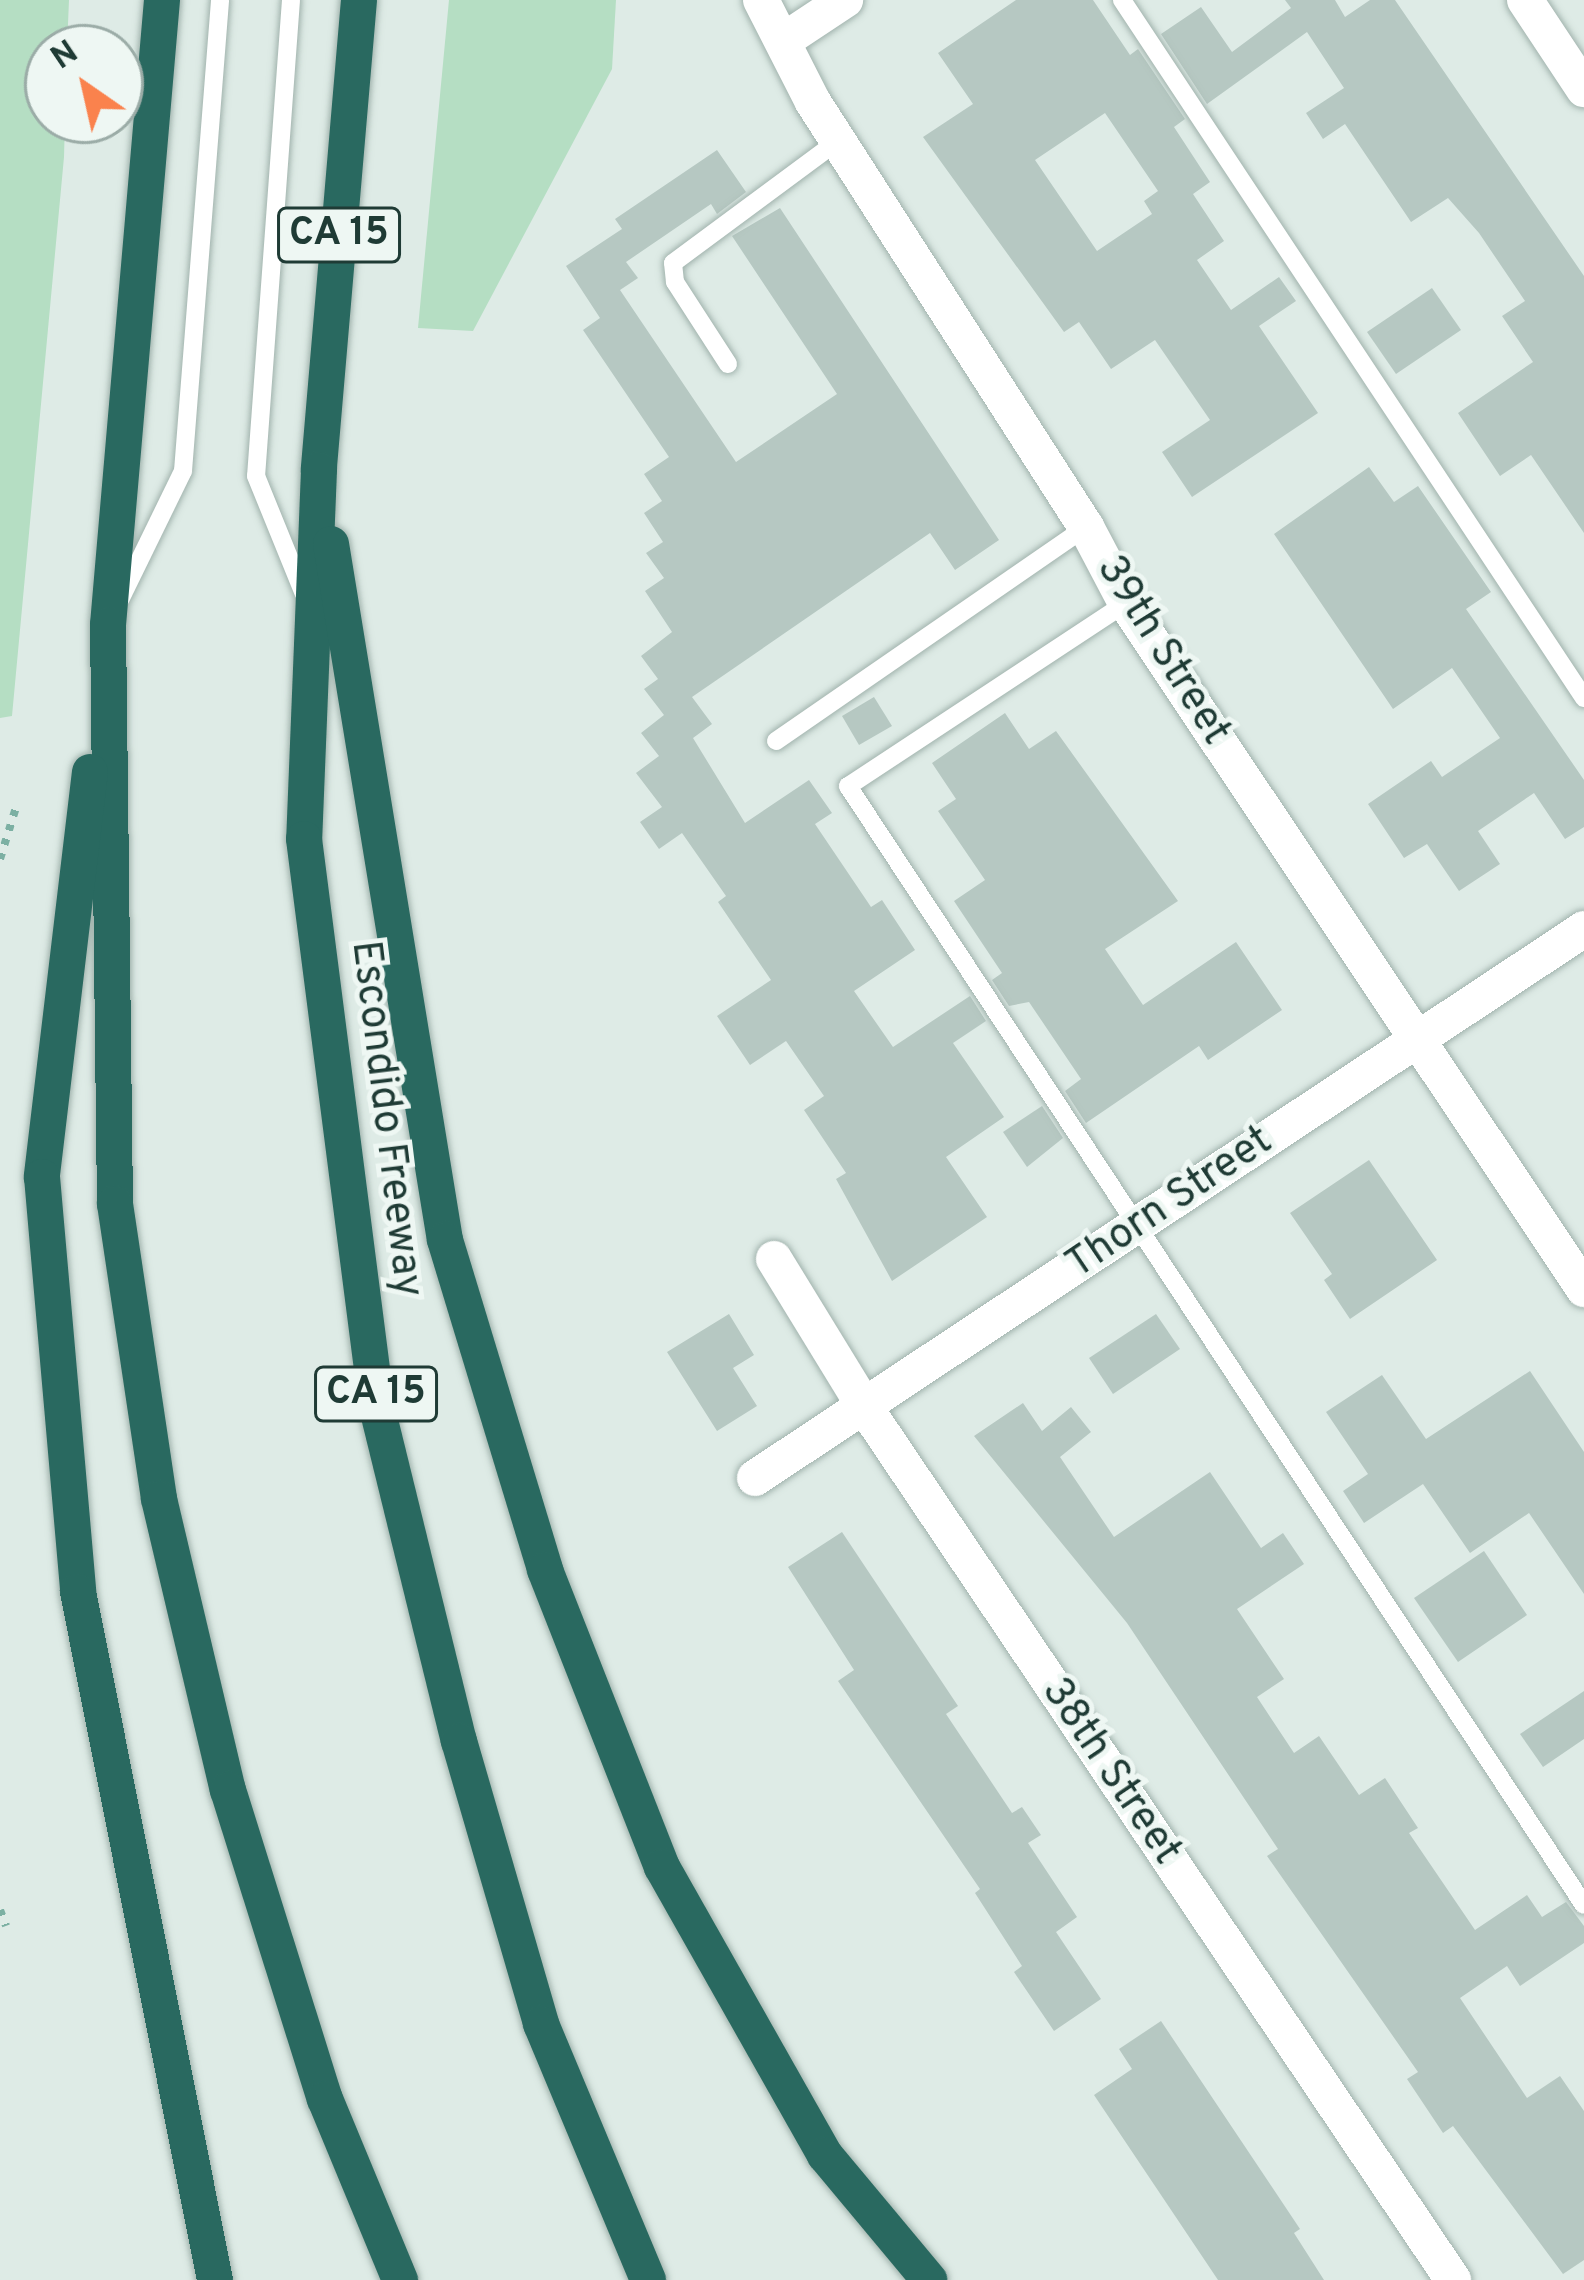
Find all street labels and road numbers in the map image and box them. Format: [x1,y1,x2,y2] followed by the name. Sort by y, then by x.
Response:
[276,202,402,268] road number: CA 15
[1084,547,1240,755] street label: 39th Street
[338,938,432,1300] street label: Escondido Freeway
[1058,1117,1282,1291] street label: Thorn Street
[313,1361,439,1427] road number: CA 15
[1029,1669,1191,1875] street label: 38th Street

